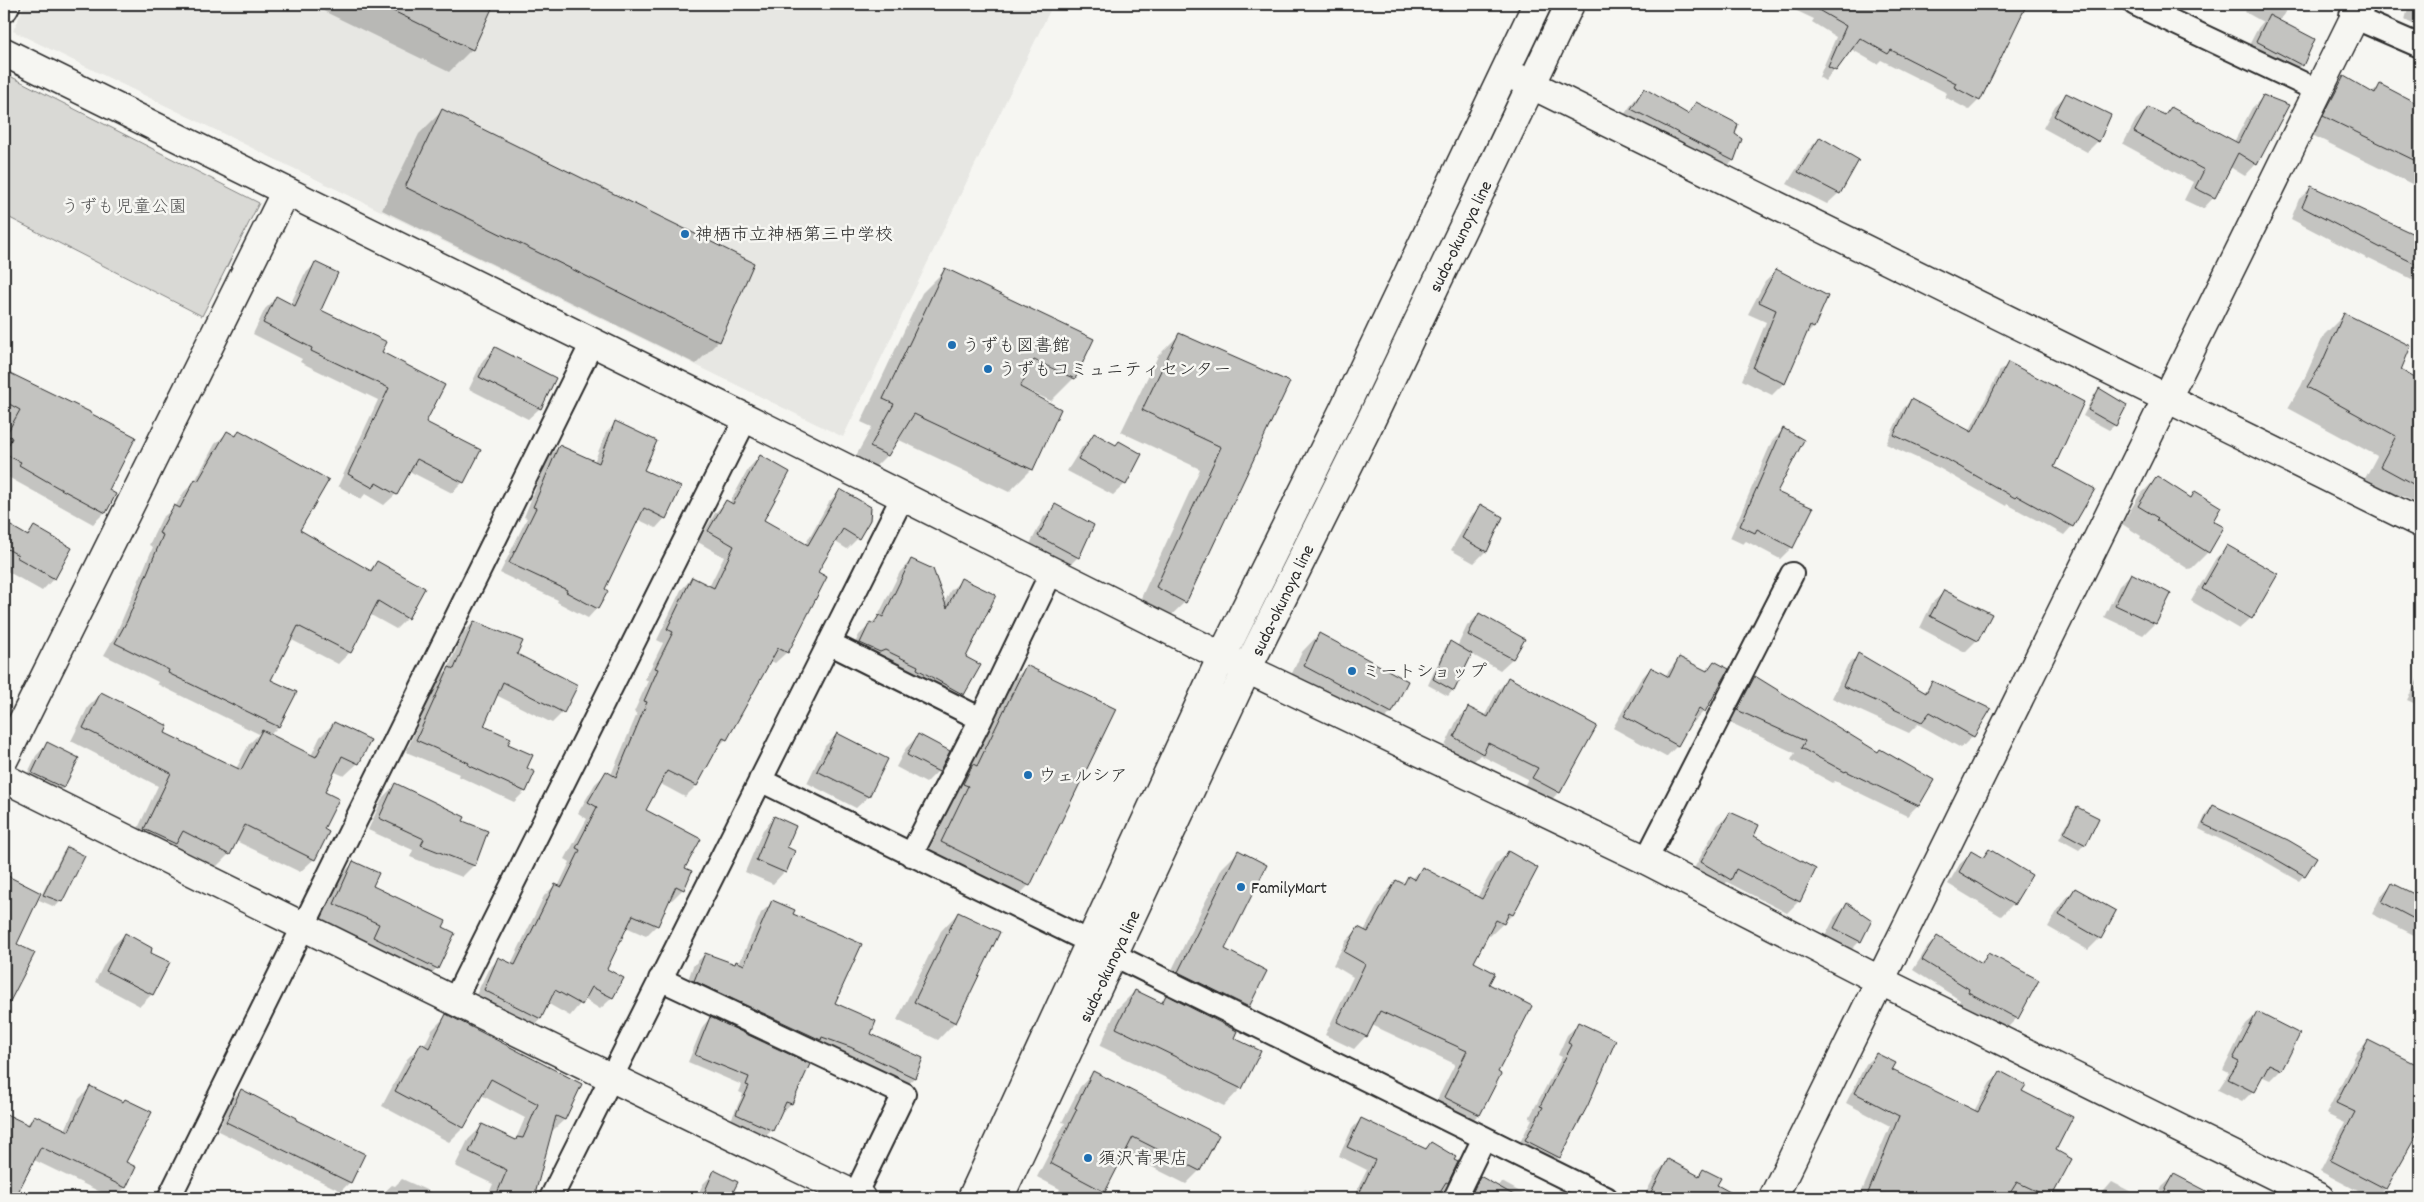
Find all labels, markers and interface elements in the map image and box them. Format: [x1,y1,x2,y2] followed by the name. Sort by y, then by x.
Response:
[1424,177,1500,297] street label: suda-okunoya line
[61,196,187,221] park label: うずも児童公園
[695,224,893,249] place label: 神栖市立神栖第三中学校
[679,228,691,240] marker: 神栖市立神栖第三中学校
[962,335,1070,360] place label: うずも図書館
[946,339,958,351] marker: うずも図書館
[998,359,1231,384] place label: うずもコミュニティセンター
[982,363,994,375] marker: うずもコミュニティセンター
[1246,541,1322,661] street label: suda-okunoya line
[1362,661,1487,686] place label: ミートショップ
[1346,665,1358,677] marker: ミートショップ
[1038,765,1128,790] place label: ウェルシア
[1022,769,1034,781] marker: ウェルシア
[1251,877,1327,902] place label: FamilyMart
[1235,881,1247,893] marker: FamilyMart
[1074,907,1148,1027] street label: suda-okunoya line
[1098,1148,1188,1173] place label: 須沢青果店
[1082,1152,1094,1164] marker: 須沢青果店

